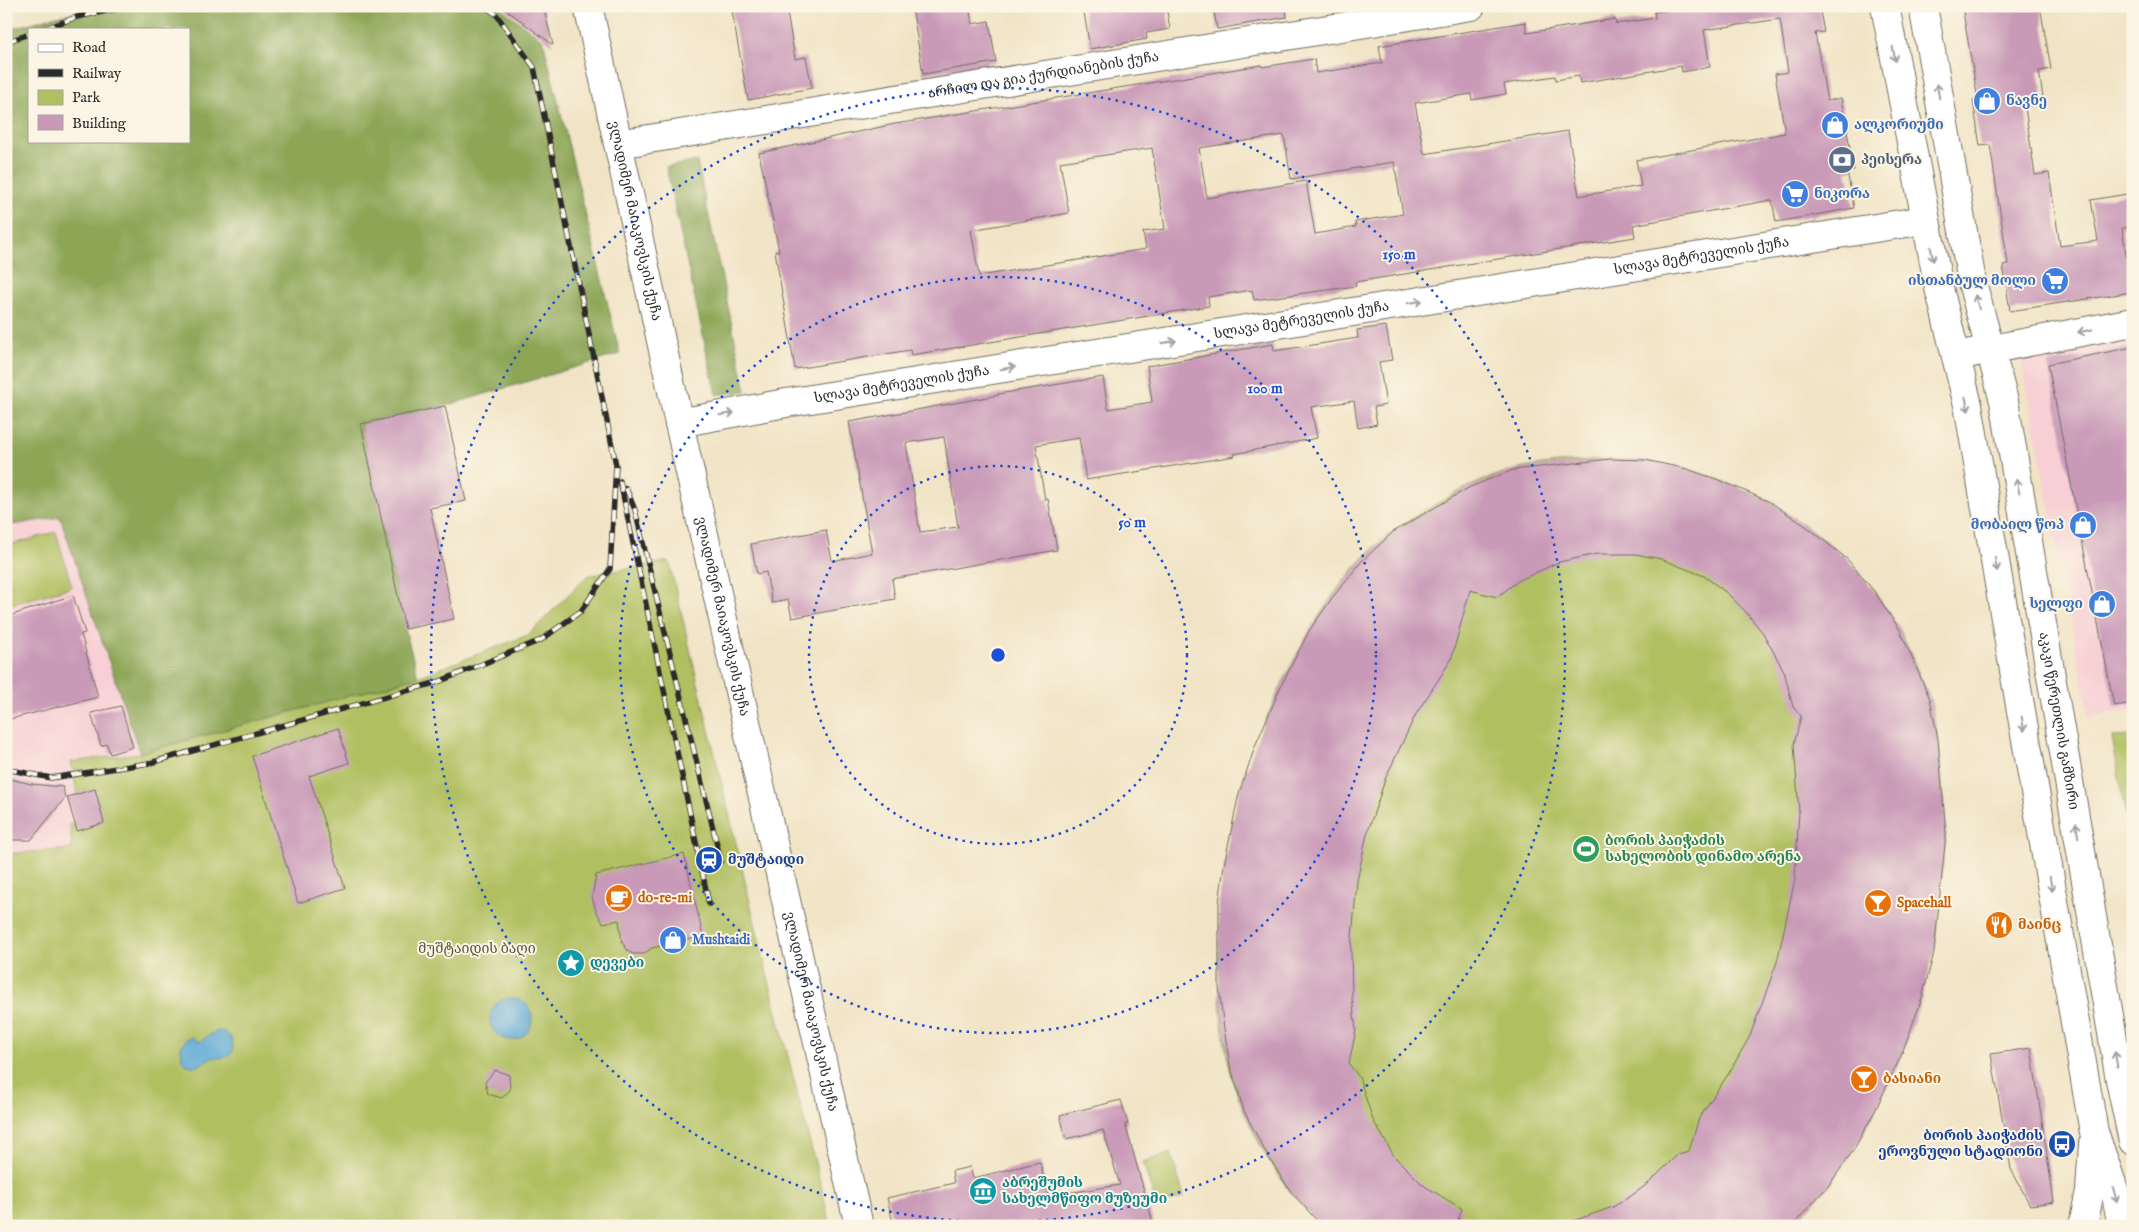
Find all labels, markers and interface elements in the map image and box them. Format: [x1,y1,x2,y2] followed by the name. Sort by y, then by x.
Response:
[28,28,190,142] legend
[72,38,107,57] text: Road
[1890,46,1899,62] one-way arrow
[927,48,1160,103] street label: არჩილ და გია ქურდიანების ქუჩა
[72,64,122,83] text: Railway
[1932,83,1942,99] one-way arrow
[1972,86,2002,116] shop icon: ნავნე
[72,88,102,107] text: Park
[2006,92,2047,110] place label: ნავნე
[1820,110,1850,140] shop icon: ალკორიუმი
[72,114,127,133] text: Building
[1854,116,1944,134] place label: ალკორიუმი
[604,119,665,323] street label: ვლადიმერ მაიაკოვსკის ქუჩა
[1827,145,1857,175] bank icon: პეისერა
[1861,151,1922,169] place label: პეისერა
[1780,179,1810,209] supermarket icon: ნიკორა
[1814,185,1870,203] place label: ნიკორა
[1612,233,1790,279] street label: სლავა მეტრეველის ქუჩა
[1382,245,1416,264] text: 150 m
[1928,245,1937,261] one-way arrow
[2040,266,2070,296] supermarket icon: ისთანბულ მოლი
[1908,272,2036,290] place label: ისთანბულ მოლი
[1972,294,1982,310] one-way arrow
[1212,297,1391,343] street label: სლავა მეტრეველის ქუჩა
[1407,297,1423,307] one-way arrow
[2077,326,2093,336] one-way arrow
[1160,337,1176,347] one-way arrow
[813,361,991,407] street label: სლავა მეტრეველის ქუჩა
[1000,362,1016,372] one-way arrow
[1247,379,1283,398] text: 100 m
[1963,395,1973,411] one-way arrow
[719,409,735,418] one-way arrow
[2013,478,2023,494] one-way arrow
[2068,510,2098,540] shop icon: მობაილ წოპ
[1118,513,1146,532] text: 50 m
[691,515,753,718] street label: ვლადიმერ მაიაკოვსკის ქუჩა
[1971,516,2064,534] place label: მობაილ წოპ
[1991,555,2001,571] one-way arrow
[2087,589,2117,619] shop icon: სელფი
[2029,595,2083,613] place label: სელფი
[2035,630,2083,811] street label: აკაკი წერეთლის გამზირი
[989,646,1007,664] centre of rings
[2019,715,2029,731] one-way arrow
[2072,822,2082,838] one-way arrow
[1605,832,1801,866] place label: ბორის პაიჭაძის სახელობის დინამო არენა
[1571,834,1601,864] sports icon: ბორის პაიჭაძის სახელობის დინამო არენა
[694,845,724,875] station icon: მუშტაიდი
[728,851,804,869] place label: მუშტაიდი
[2047,876,2057,892] one-way arrow
[604,883,634,913] cafe icon: do-re-mi
[1863,888,1893,918] bar icon: Spacehall
[638,889,692,907] place label: do-re-mi
[1897,894,1953,912] place label: Spacehall
[780,910,842,1113] street label: ვლადიმერ მაიაკოვსკის ქუჩა
[1984,910,2014,940] restaurant icon: მაინც
[2018,916,2061,934] place label: მაინც
[658,925,688,955] shop icon: Mushtaidi
[692,931,751,949] place label: Mushtaidi
[418,940,536,958] park label: მუშტაიდის ბაღი
[556,948,586,978] place icon: დევები
[590,954,644,972] place label: დევები
[2111,1051,2121,1067] one-way arrow
[1849,1064,1879,1094] bar icon: ბასიანი
[1883,1070,1941,1088] place label: ბასიანი
[1878,1127,2043,1161] place label: ბორის პაიჭაძის ეროვნული სტადიონი
[2047,1129,2077,1159] bus stop icon: ბორის პაიჭაძის ეროვნული სტადიონი
[1002,1174,1167,1208] place label: აბრეშუმის სახელმწიფო მუზეუმი
[968,1176,998,1206] museum icon: აბრეშუმის სახელმწიფო მუზეუმი
[2111,1186,2121,1202] one-way arrow

